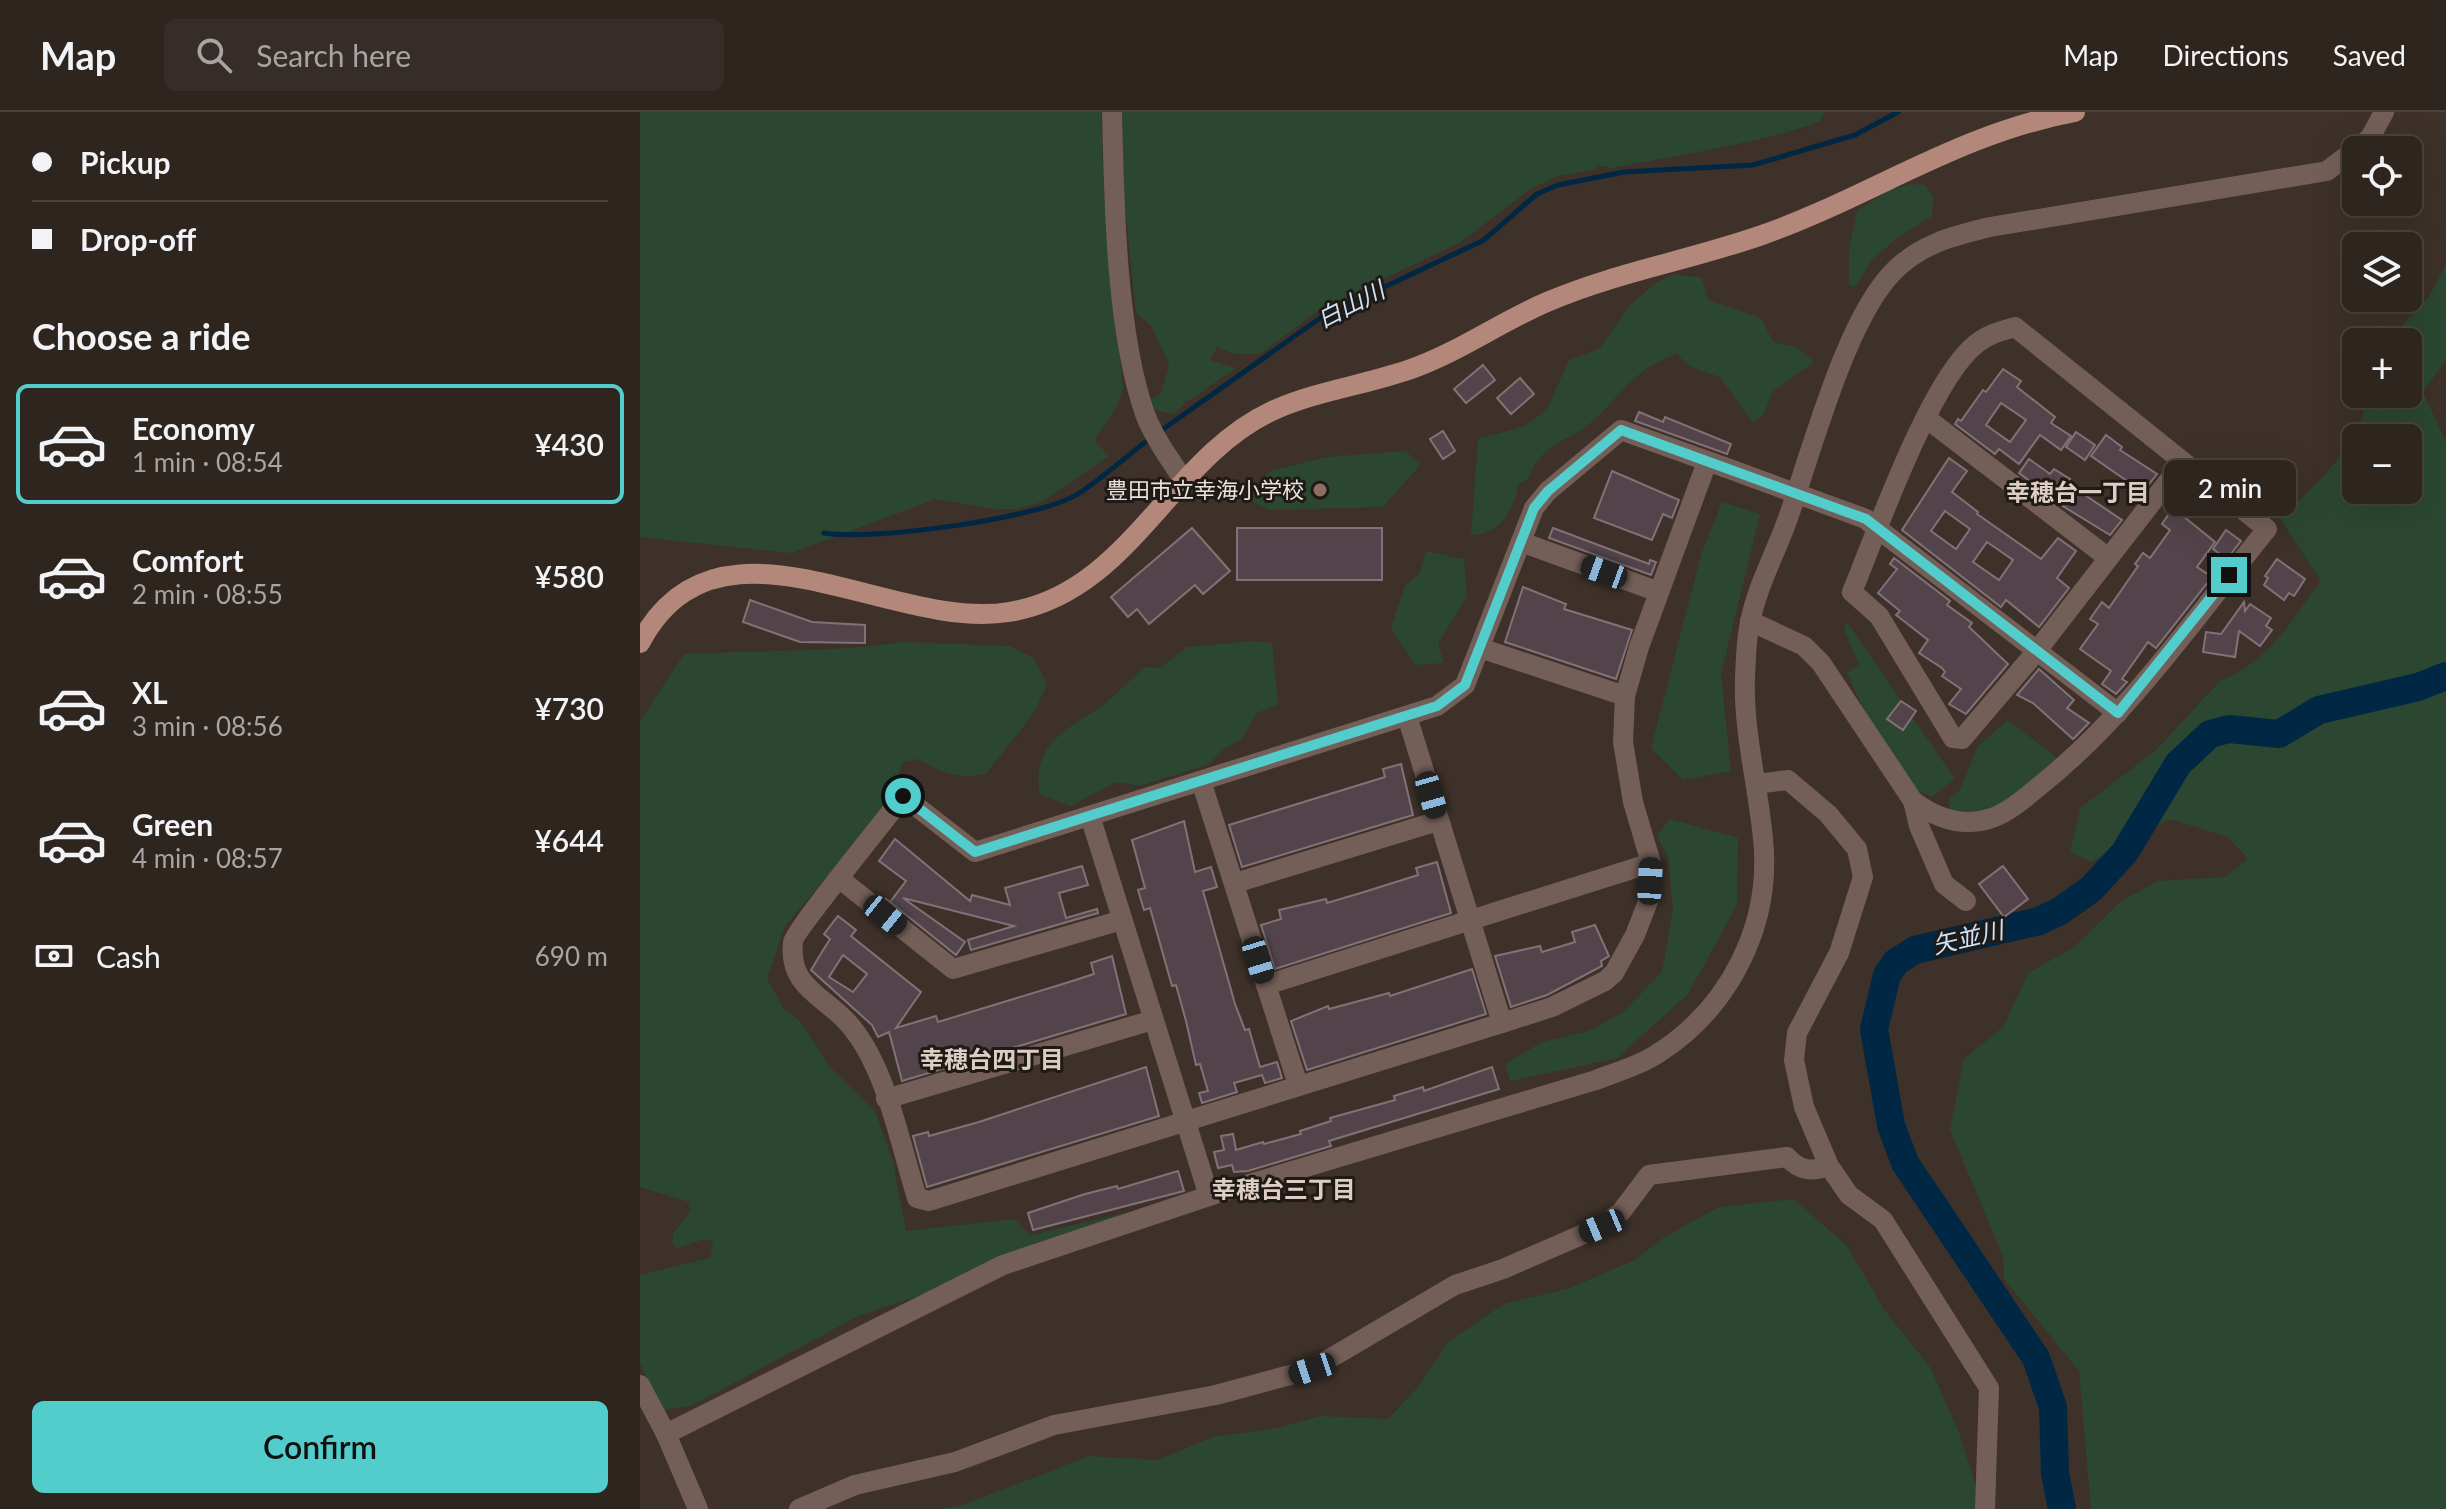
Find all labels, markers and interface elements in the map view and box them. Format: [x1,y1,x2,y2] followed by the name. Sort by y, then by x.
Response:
[164,19,724,91] search box
[40,32,116,78] text: Map
[192,33,236,77] icon: search
[256,37,411,73] text: Search here
[2063,38,2118,72] text: Map
[2162,38,2289,72] text: Directions
[2333,38,2406,72] text: Saved
[2342,136,2422,504] map controls
[2342,136,2422,216] button: locate
[80,144,171,180] text: Pickup
[80,221,196,257] text: Drop-off
[2342,232,2422,312] button: layers
[1312,273,1392,333] water label: 白山川
[32,314,251,358] text: Choose a ride
[2342,328,2422,408] button: +
[36,408,108,480] icon: car
[132,410,255,446] text: Economy
[2342,424,2422,504] button: −
[534,426,604,462] text: ¥430
[132,446,283,478] text: 1 min · 08:54
[2163,459,2295,515] callout: 2 min
[2198,472,2262,504] text: 2 min
[1106,476,1304,503] place label: 豊田市立幸海小学校
[2006,477,2150,506] district label: 幸穂台一丁目
[1311,481,1329,499] marker: 豊田市立幸海小学校
[36,540,108,612] icon: car
[132,542,244,578] text: Comfort
[1577,553,1631,591] car
[2211,557,2247,593] route end
[534,558,604,594] text: ¥580
[132,578,283,610] text: 2 min · 08:55
[36,672,108,744] icon: car
[132,674,168,710] text: XL
[534,690,604,726] text: ¥730
[132,710,283,742] text: 3 min · 08:56
[1413,769,1449,821] car
[885,778,921,814] route start
[36,804,108,876] icon: car
[132,806,213,842] text: Green
[534,822,604,858] text: ¥644
[132,842,283,874] text: 4 min · 08:57
[1637,856,1663,906] car
[859,891,911,939] car
[1929,914,2009,959] water label: 矢並川
[32,934,76,978] icon: cash
[1240,934,1276,986] car
[96,938,161,974] text: Cash
[535,940,608,972] text: 690 m
[920,1044,1064,1073] district label: 幸穂台四丁目
[1212,1174,1356,1203] district label: 幸穂台三丁目
[1575,1206,1629,1246] car
[1285,1350,1339,1388] car
[32,1401,608,1493] button: Confirm

